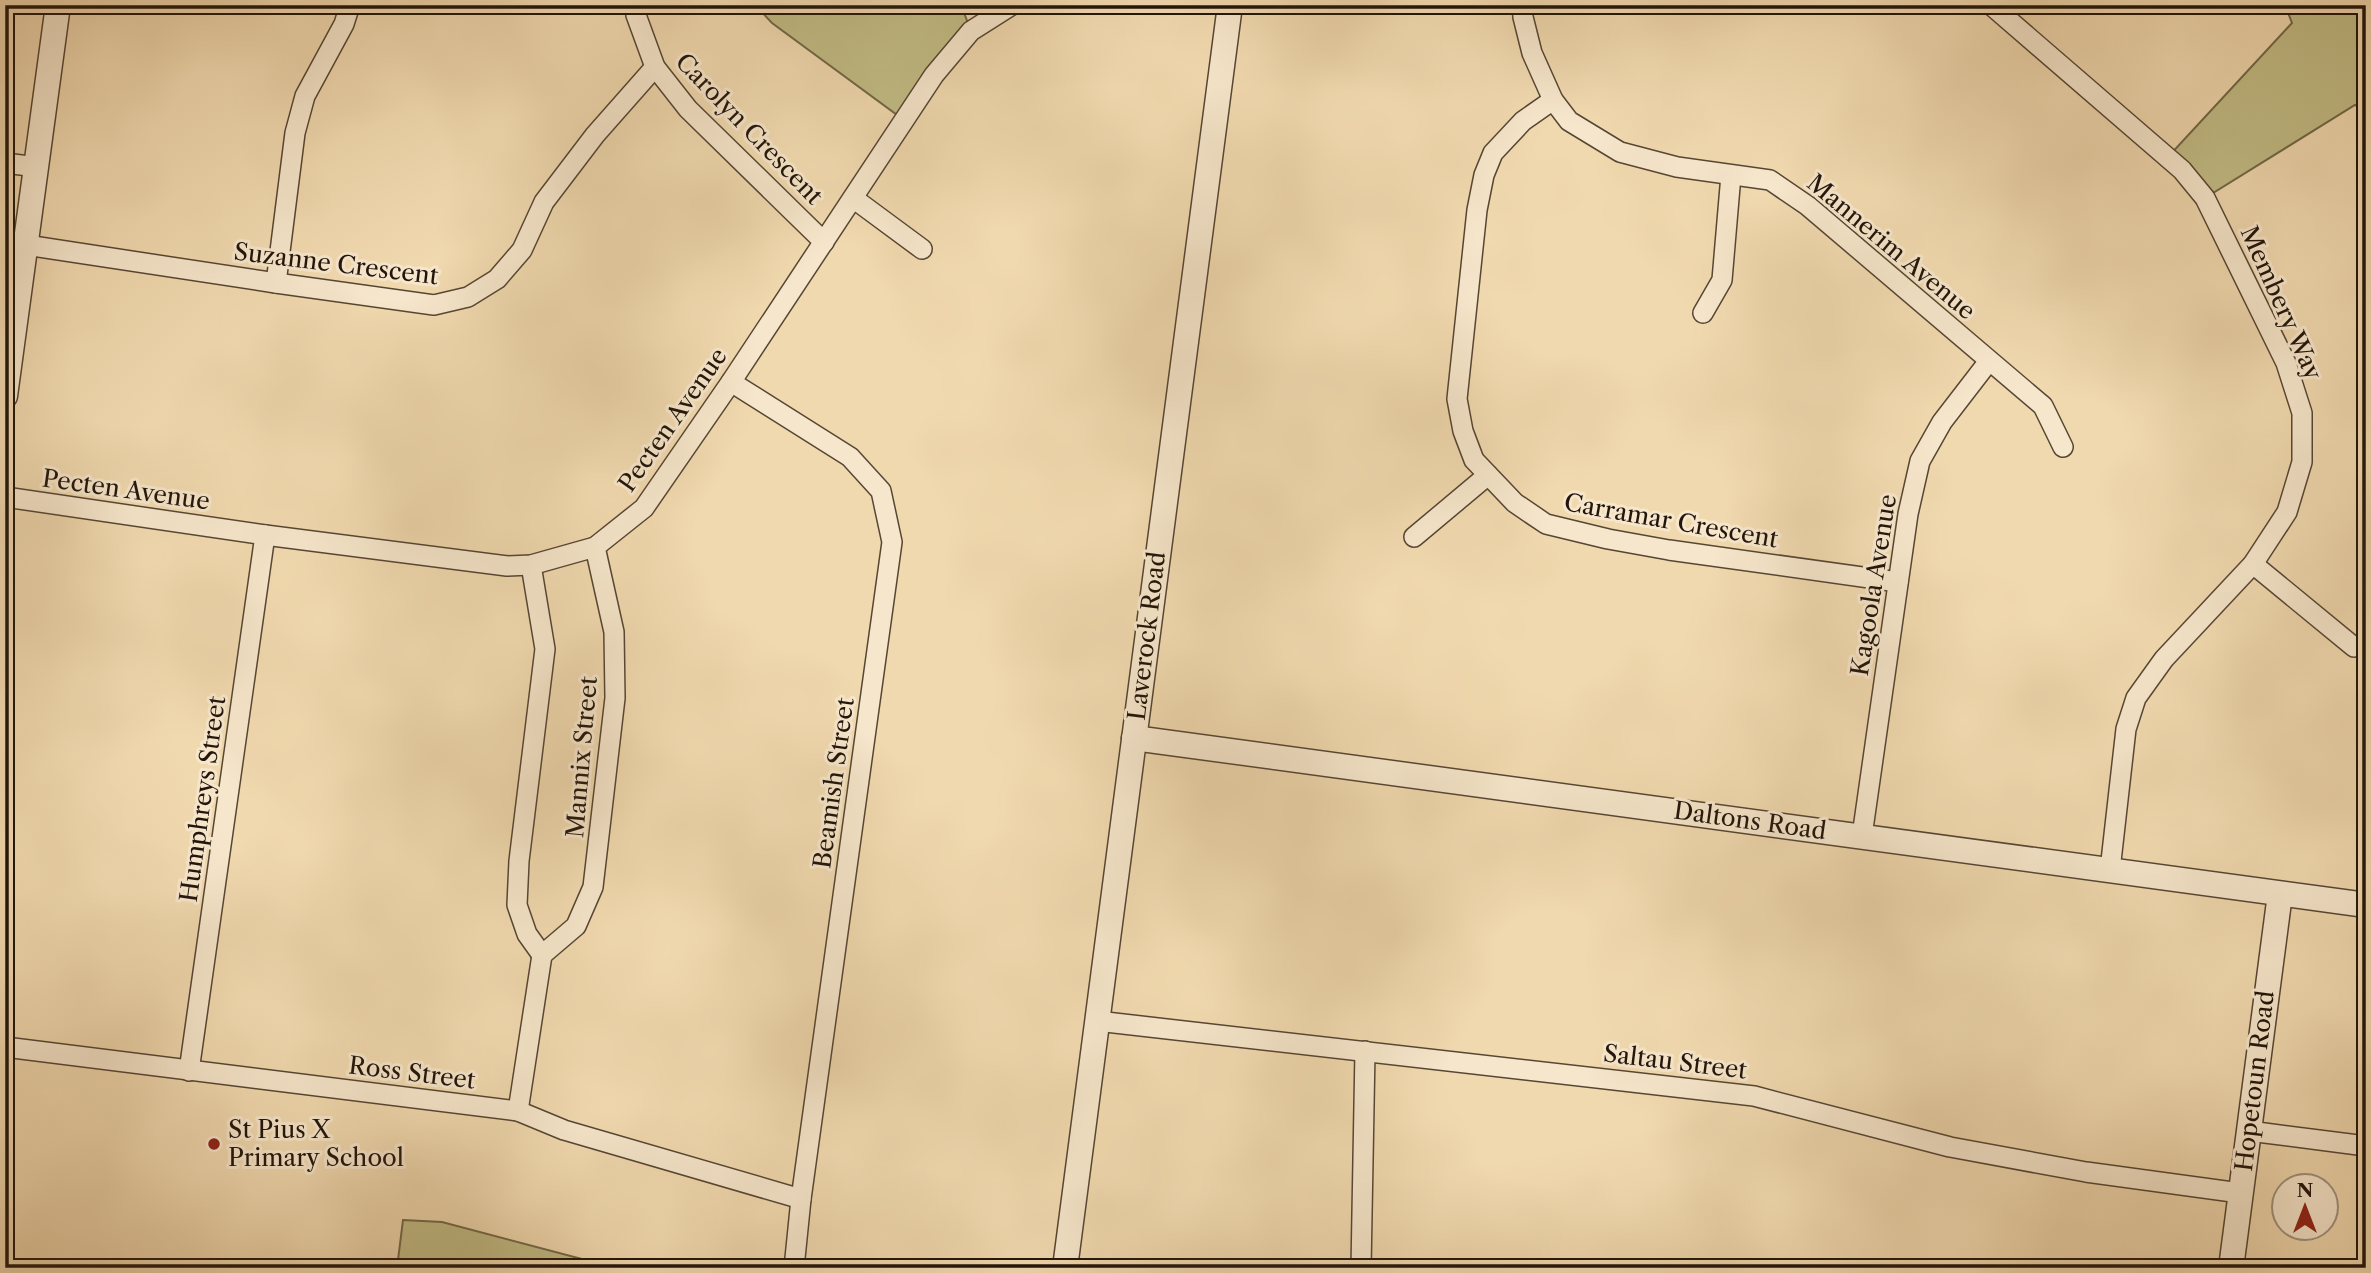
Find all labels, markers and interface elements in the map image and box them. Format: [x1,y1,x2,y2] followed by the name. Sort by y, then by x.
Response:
[670,47,829,211] street label: Carolyn Crescent
[1801,168,1981,325] street label: Mannerim Avenue
[2235,221,2329,385] street label: Membery Way
[232,237,440,290] street label: Suzanne Crescent
[612,342,733,497] street label: Pecten Avenue
[40,463,212,516] street label: Pecten Avenue
[1562,487,1781,554] street label: Carramar Crescent
[1845,492,1902,678] street label: Kagoola Avenue
[1122,550,1171,722] street label: Laverock Road
[560,674,603,839] street label: Mannix Street
[174,694,231,904] street label: Humphreys Street
[807,695,860,870] street label: Beamish Street
[1672,795,1829,846] street label: Daltons Road
[2229,989,2280,1173] street label: Hopetoun Road
[1602,1038,1749,1085] street label: Saltau Street
[347,1050,478,1095] street label: Ross Street
[228,1115,404,1172] place label: St Pius X Primary School
[206,1136,222,1152] marker: St Pius X Primary School
[2270,1172,2340,1242] north arrow
[2297,1179,2313,1202] text: N

